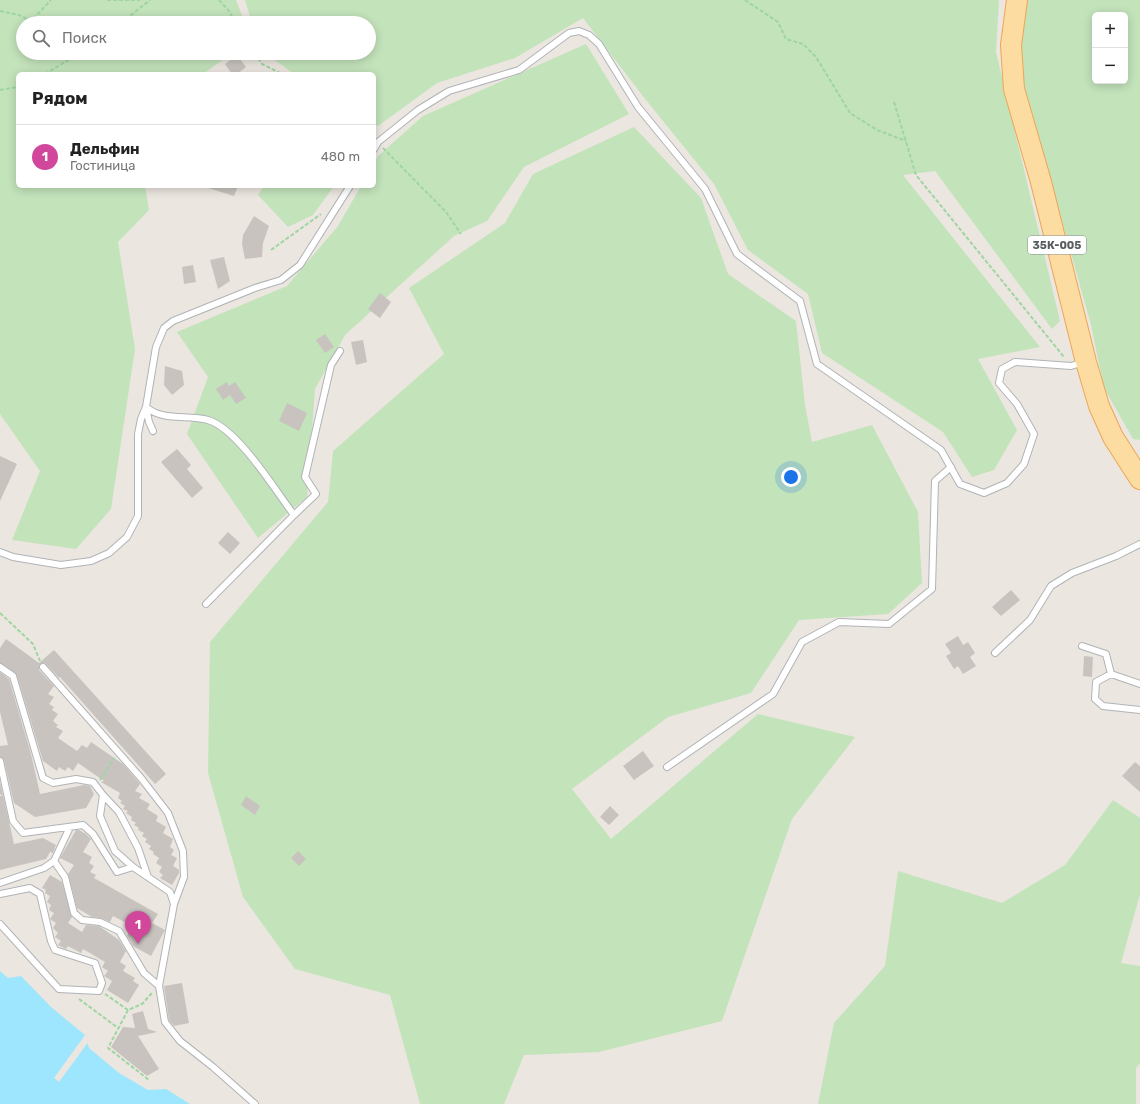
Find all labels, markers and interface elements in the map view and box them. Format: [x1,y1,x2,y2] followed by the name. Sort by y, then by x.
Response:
[1092,12,1128,84] map controls
[1092,12,1128,48] button: +
[16,16,376,60] search box
[30,27,52,49] icon: search
[62,29,107,47] text: Поиск
[1092,48,1128,84] button: −
[32,88,88,108] text: Рядом
[70,140,140,158] text: Дельфин
[42,149,48,164] text: 1
[321,149,360,164] text: 480 m
[70,158,135,173] text: Гостиница
[1028,236,1086,254] road number: 35К-005
[781,467,801,487] your location
[125,911,151,944] pin: 1

